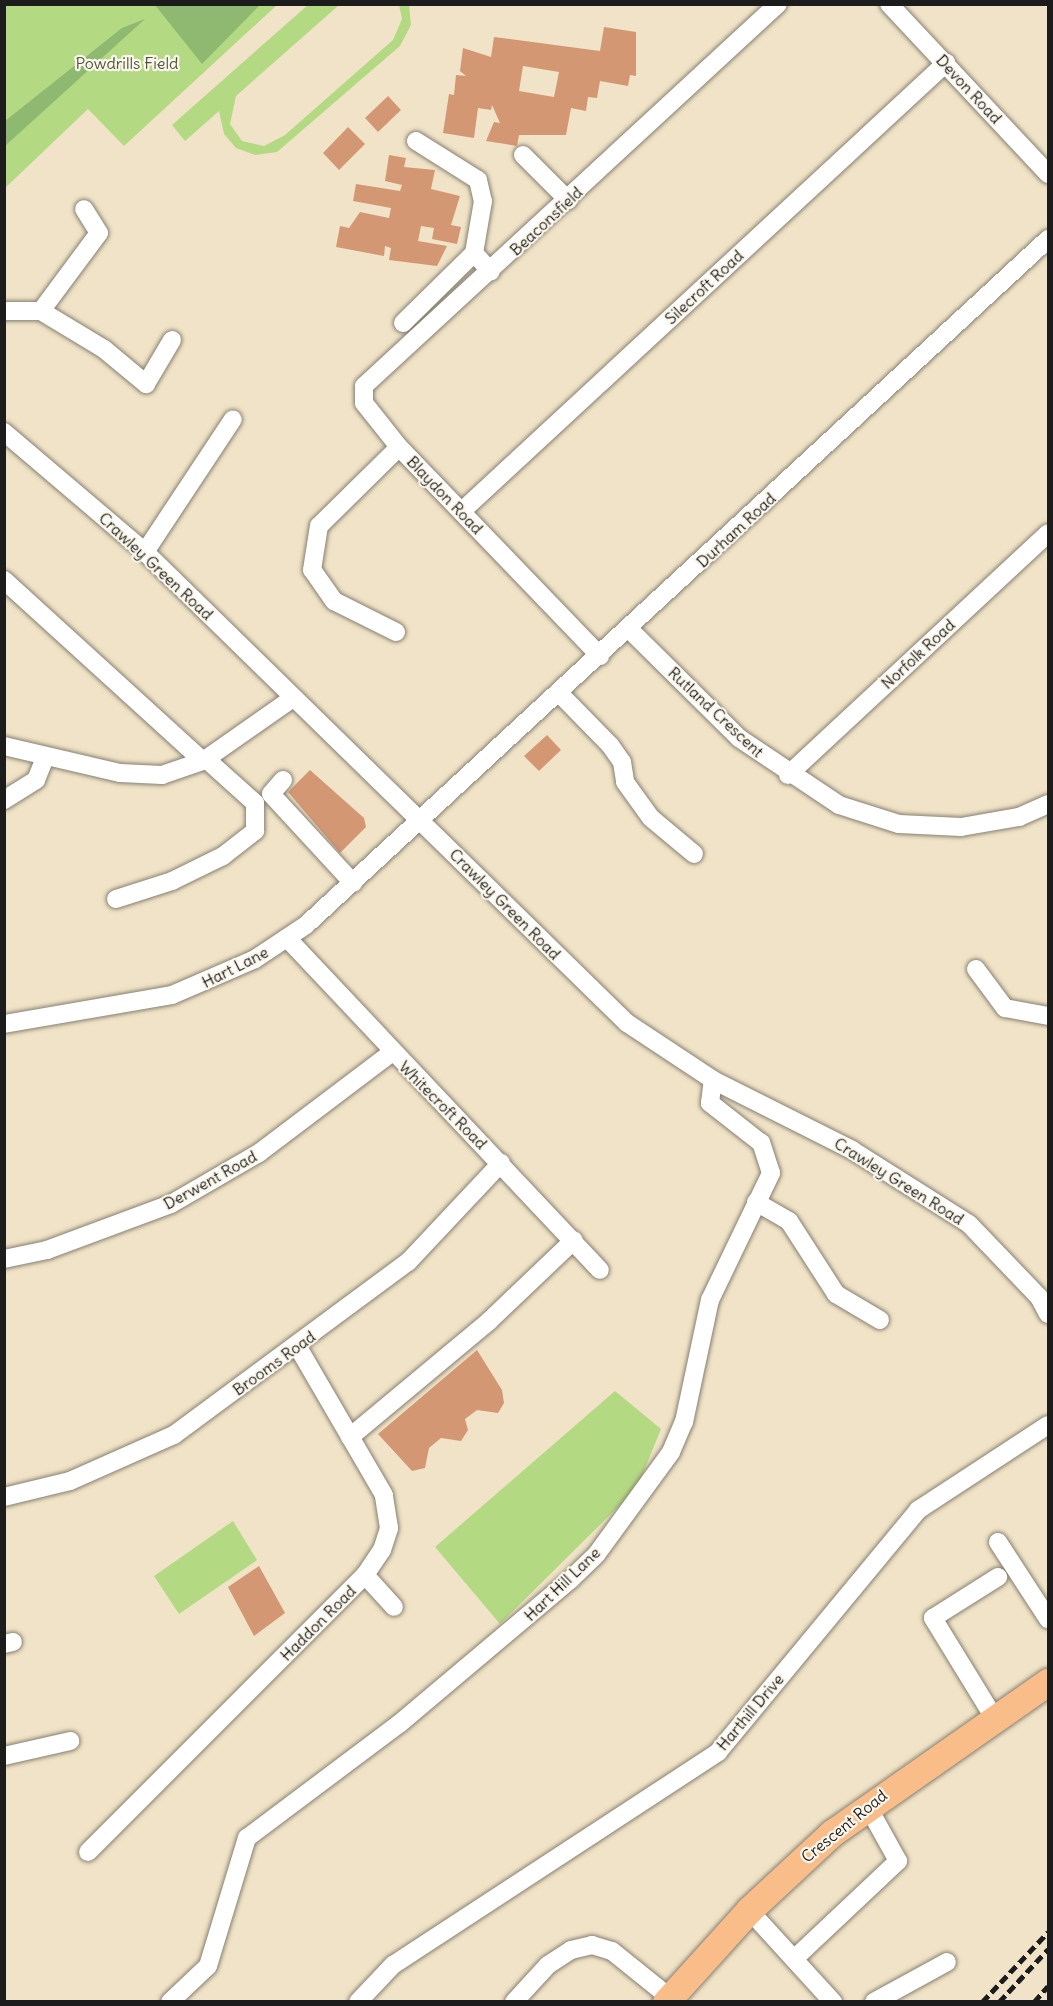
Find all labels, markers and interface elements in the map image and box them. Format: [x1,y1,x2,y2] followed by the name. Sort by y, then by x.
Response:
[932,51,1006,127] street label: Devon Road
[76,53,178,73] park label: Powdrills Field
[506,183,586,259] street label: Beaconsfield
[661,246,747,328] street label: Silecroft Road
[403,452,487,538] street label: Blaydon Road
[693,489,779,571] street label: Durham Road
[95,508,217,624] street label: Crawley Green Road
[877,615,959,693] street label: Norfolk Road
[664,663,768,761] street label: Rutland Crescent
[446,845,564,963] street label: Crawley Green Road
[199,942,271,992] street label: Hart Lane
[395,1057,491,1153] street label: Whitecroft Road
[831,1133,967,1229] street label: Crawley Green Road
[160,1147,260,1213] street label: Derwent Road
[229,1327,319,1399] street label: Brooms Road
[520,1543,604,1625] street label: Hart Hill Lane
[276,1581,360,1665] street label: Haddon Road
[712,1670,788,1754] street label: Harthill Drive
[797,1786,891,1866] street label: Crescent Road

